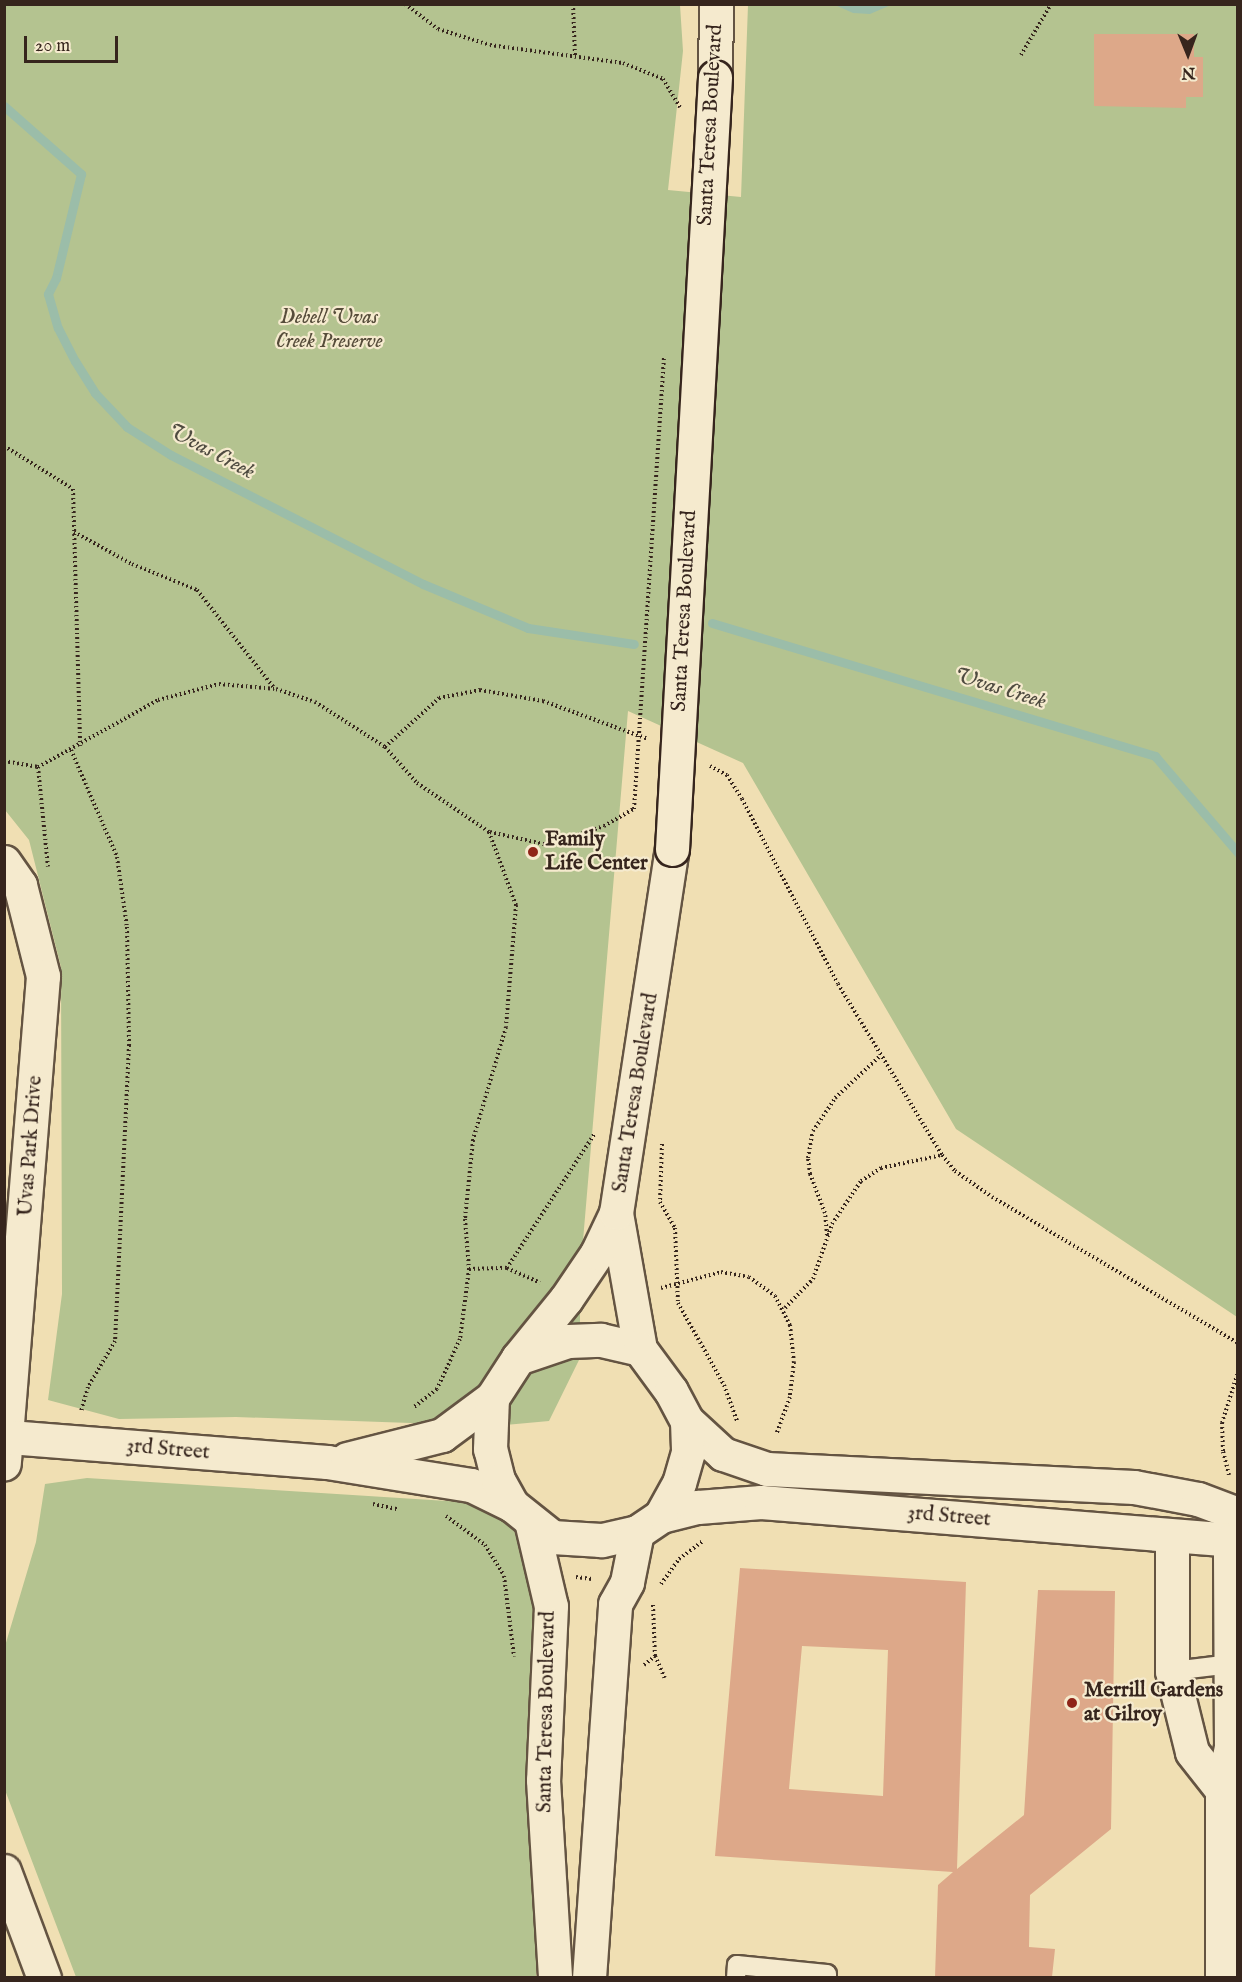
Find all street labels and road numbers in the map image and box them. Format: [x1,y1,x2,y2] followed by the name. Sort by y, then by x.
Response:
[693,24,729,226] street label: Santa Teresa Boulevard
[667,510,703,712] street label: Santa Teresa Boulevard
[608,991,664,1195] street label: Santa Teresa Boulevard
[14,1075,48,1217] street label: Uvas Park Drive
[125,1434,211,1466] street label: 3rd Street
[906,1501,992,1533] street label: 3rd Street
[533,1611,561,1813] street label: Santa Teresa Boulevard

